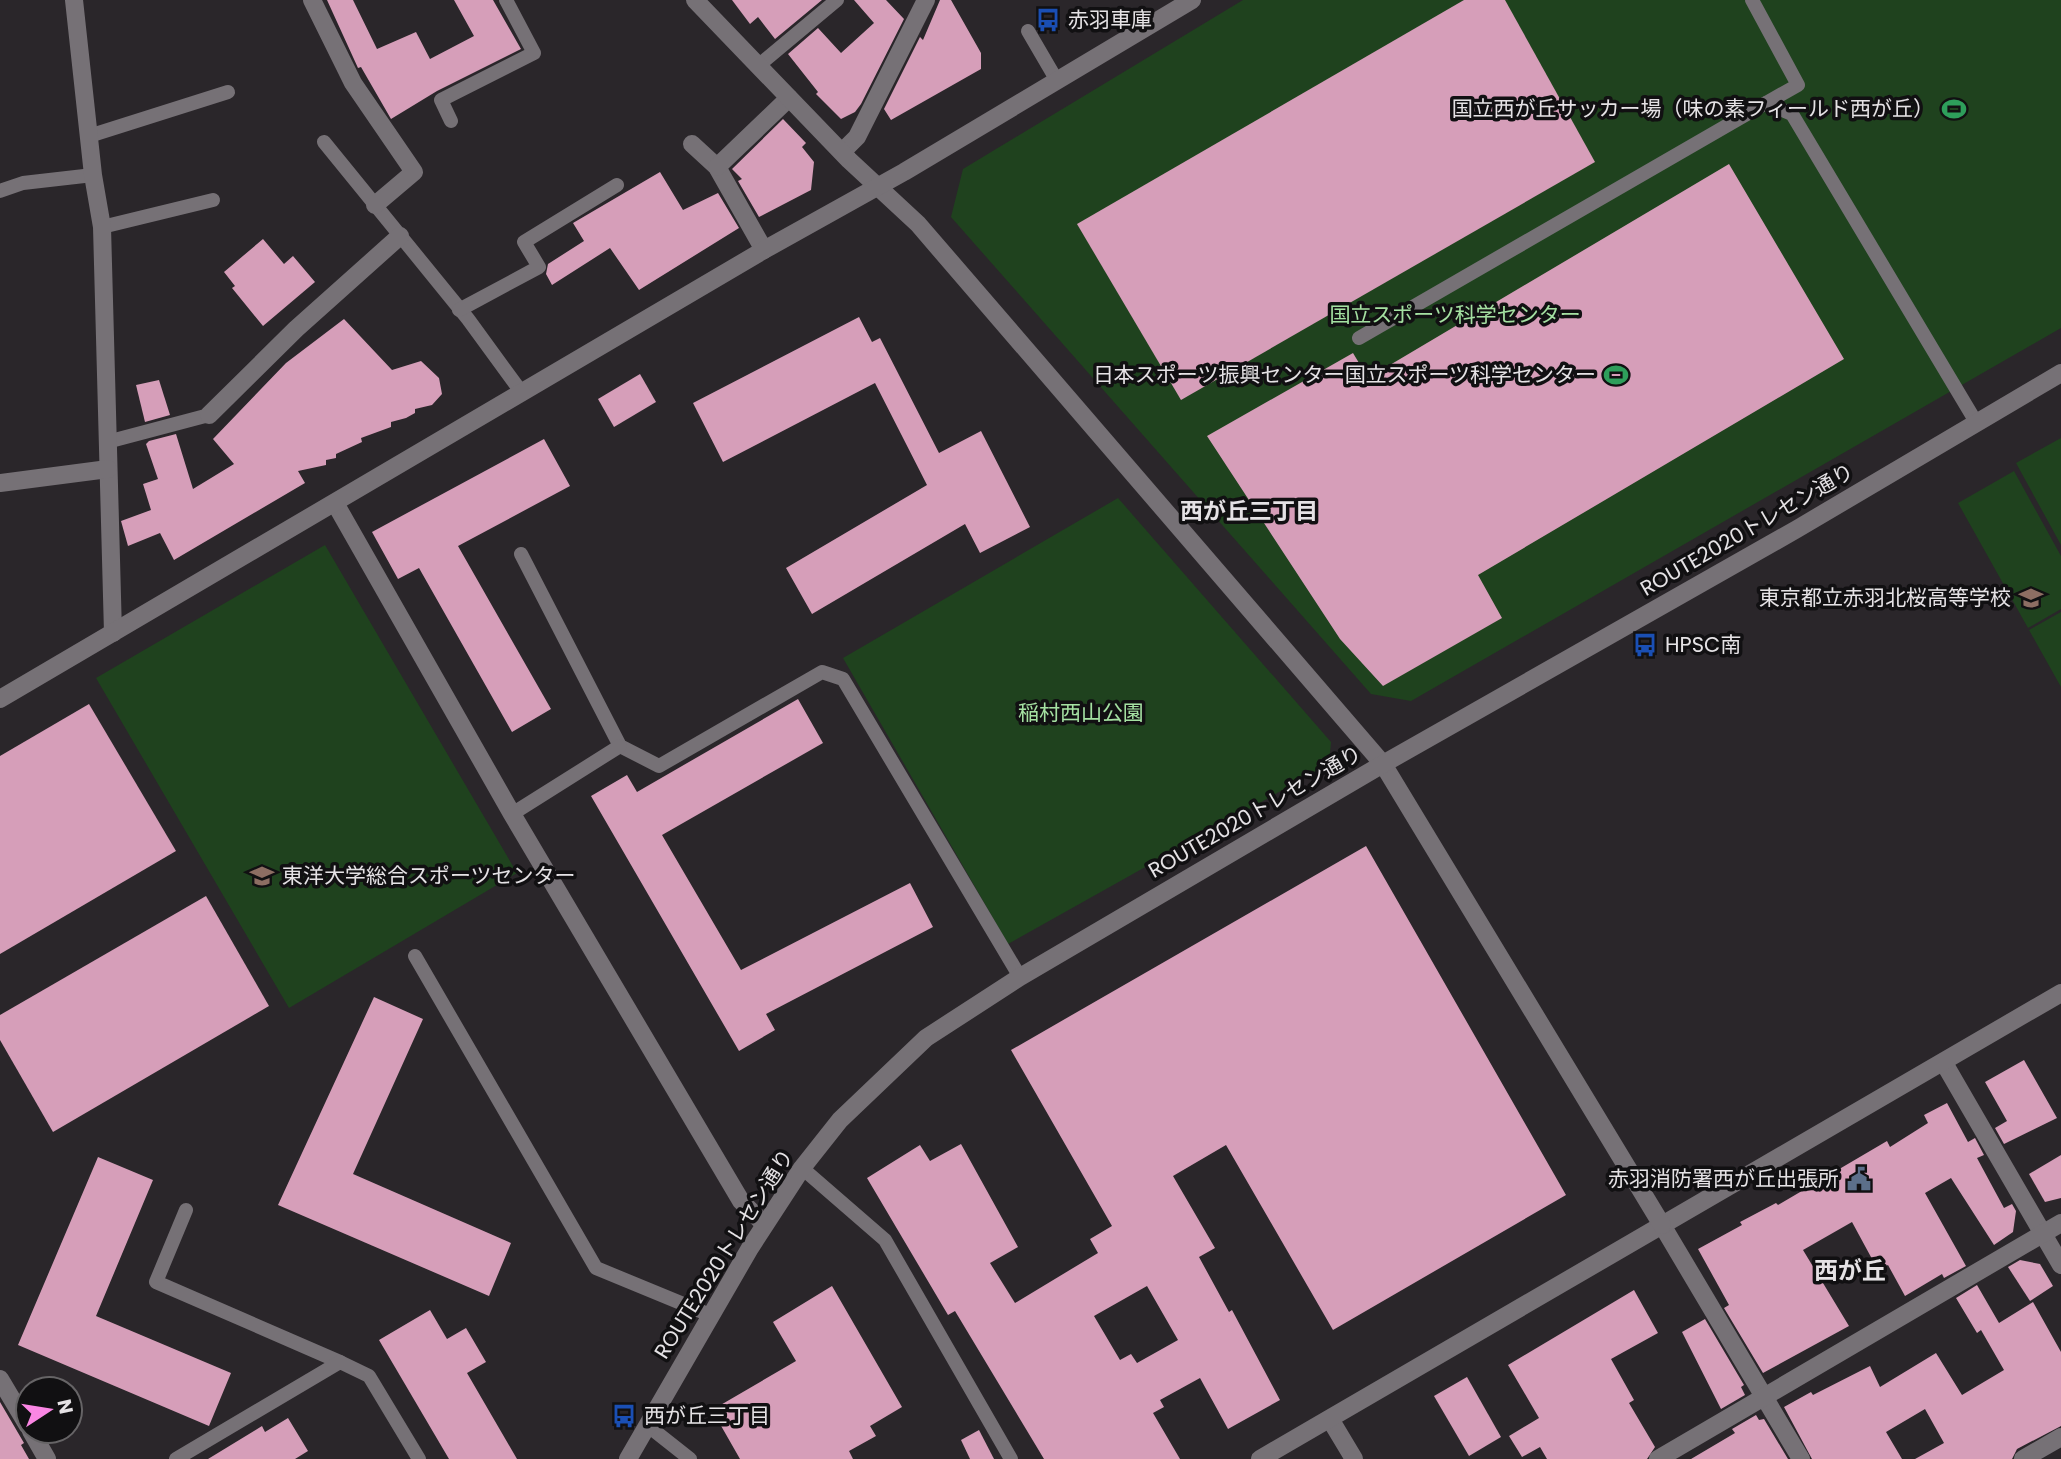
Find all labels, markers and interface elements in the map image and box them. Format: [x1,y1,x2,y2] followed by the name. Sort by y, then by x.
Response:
[1068,5,1152,34] place label: 赤羽車庫
[1034,6,1062,34] bus stop icon: 赤羽車庫
[1451,94,1934,123] place label: 国立西が丘サッカー場（味の素フィールド西が丘）
[1940,95,1968,123] sports icon: 国立西が丘サッカー場（味の素フィールド西が丘）
[1329,300,1581,329] park label: 国立スポーツ科学センター
[1093,360,1596,389] place label: 日本スポーツ振興センター国立スポーツ科学センター
[1602,361,1630,389] sports icon: 日本スポーツ振興センター国立スポーツ科学センター
[1635,456,1859,603] street label: ROUTE2020トレセン通り
[1180,495,1318,527] district label: 西が丘三丁目
[1759,583,2011,612] place label: 東京都立赤羽北桜高等学校
[2017,584,2045,612] school or university icon: 東京都立赤羽北桜高等学校
[1665,630,1741,659] place label: HPSC南
[1631,631,1659,659] bus stop icon: HPSC南
[1018,698,1144,727] park label: 稲村西山公園
[1143,738,1367,885] street label: ROUTE2020トレセン通り
[282,861,576,890] place label: 東洋大学総合スポーツセンター
[248,862,276,890] school or university icon: 東洋大学総合スポーツセンター
[647,1143,800,1364] street label: ROUTE2020トレセン通り
[1608,1164,1839,1193] place label: 赤羽消防署西が丘出張所
[1845,1165,1873,1193] public building icon: 赤羽消防署西が丘出張所
[1814,1254,1886,1287] district label: 西が丘
[14,1375,84,1445] north arrow
[50,1397,80,1416] text: N
[644,1401,770,1430] place label: 西が丘三丁目
[610,1402,638,1430] bus stop icon: 西が丘三丁目

